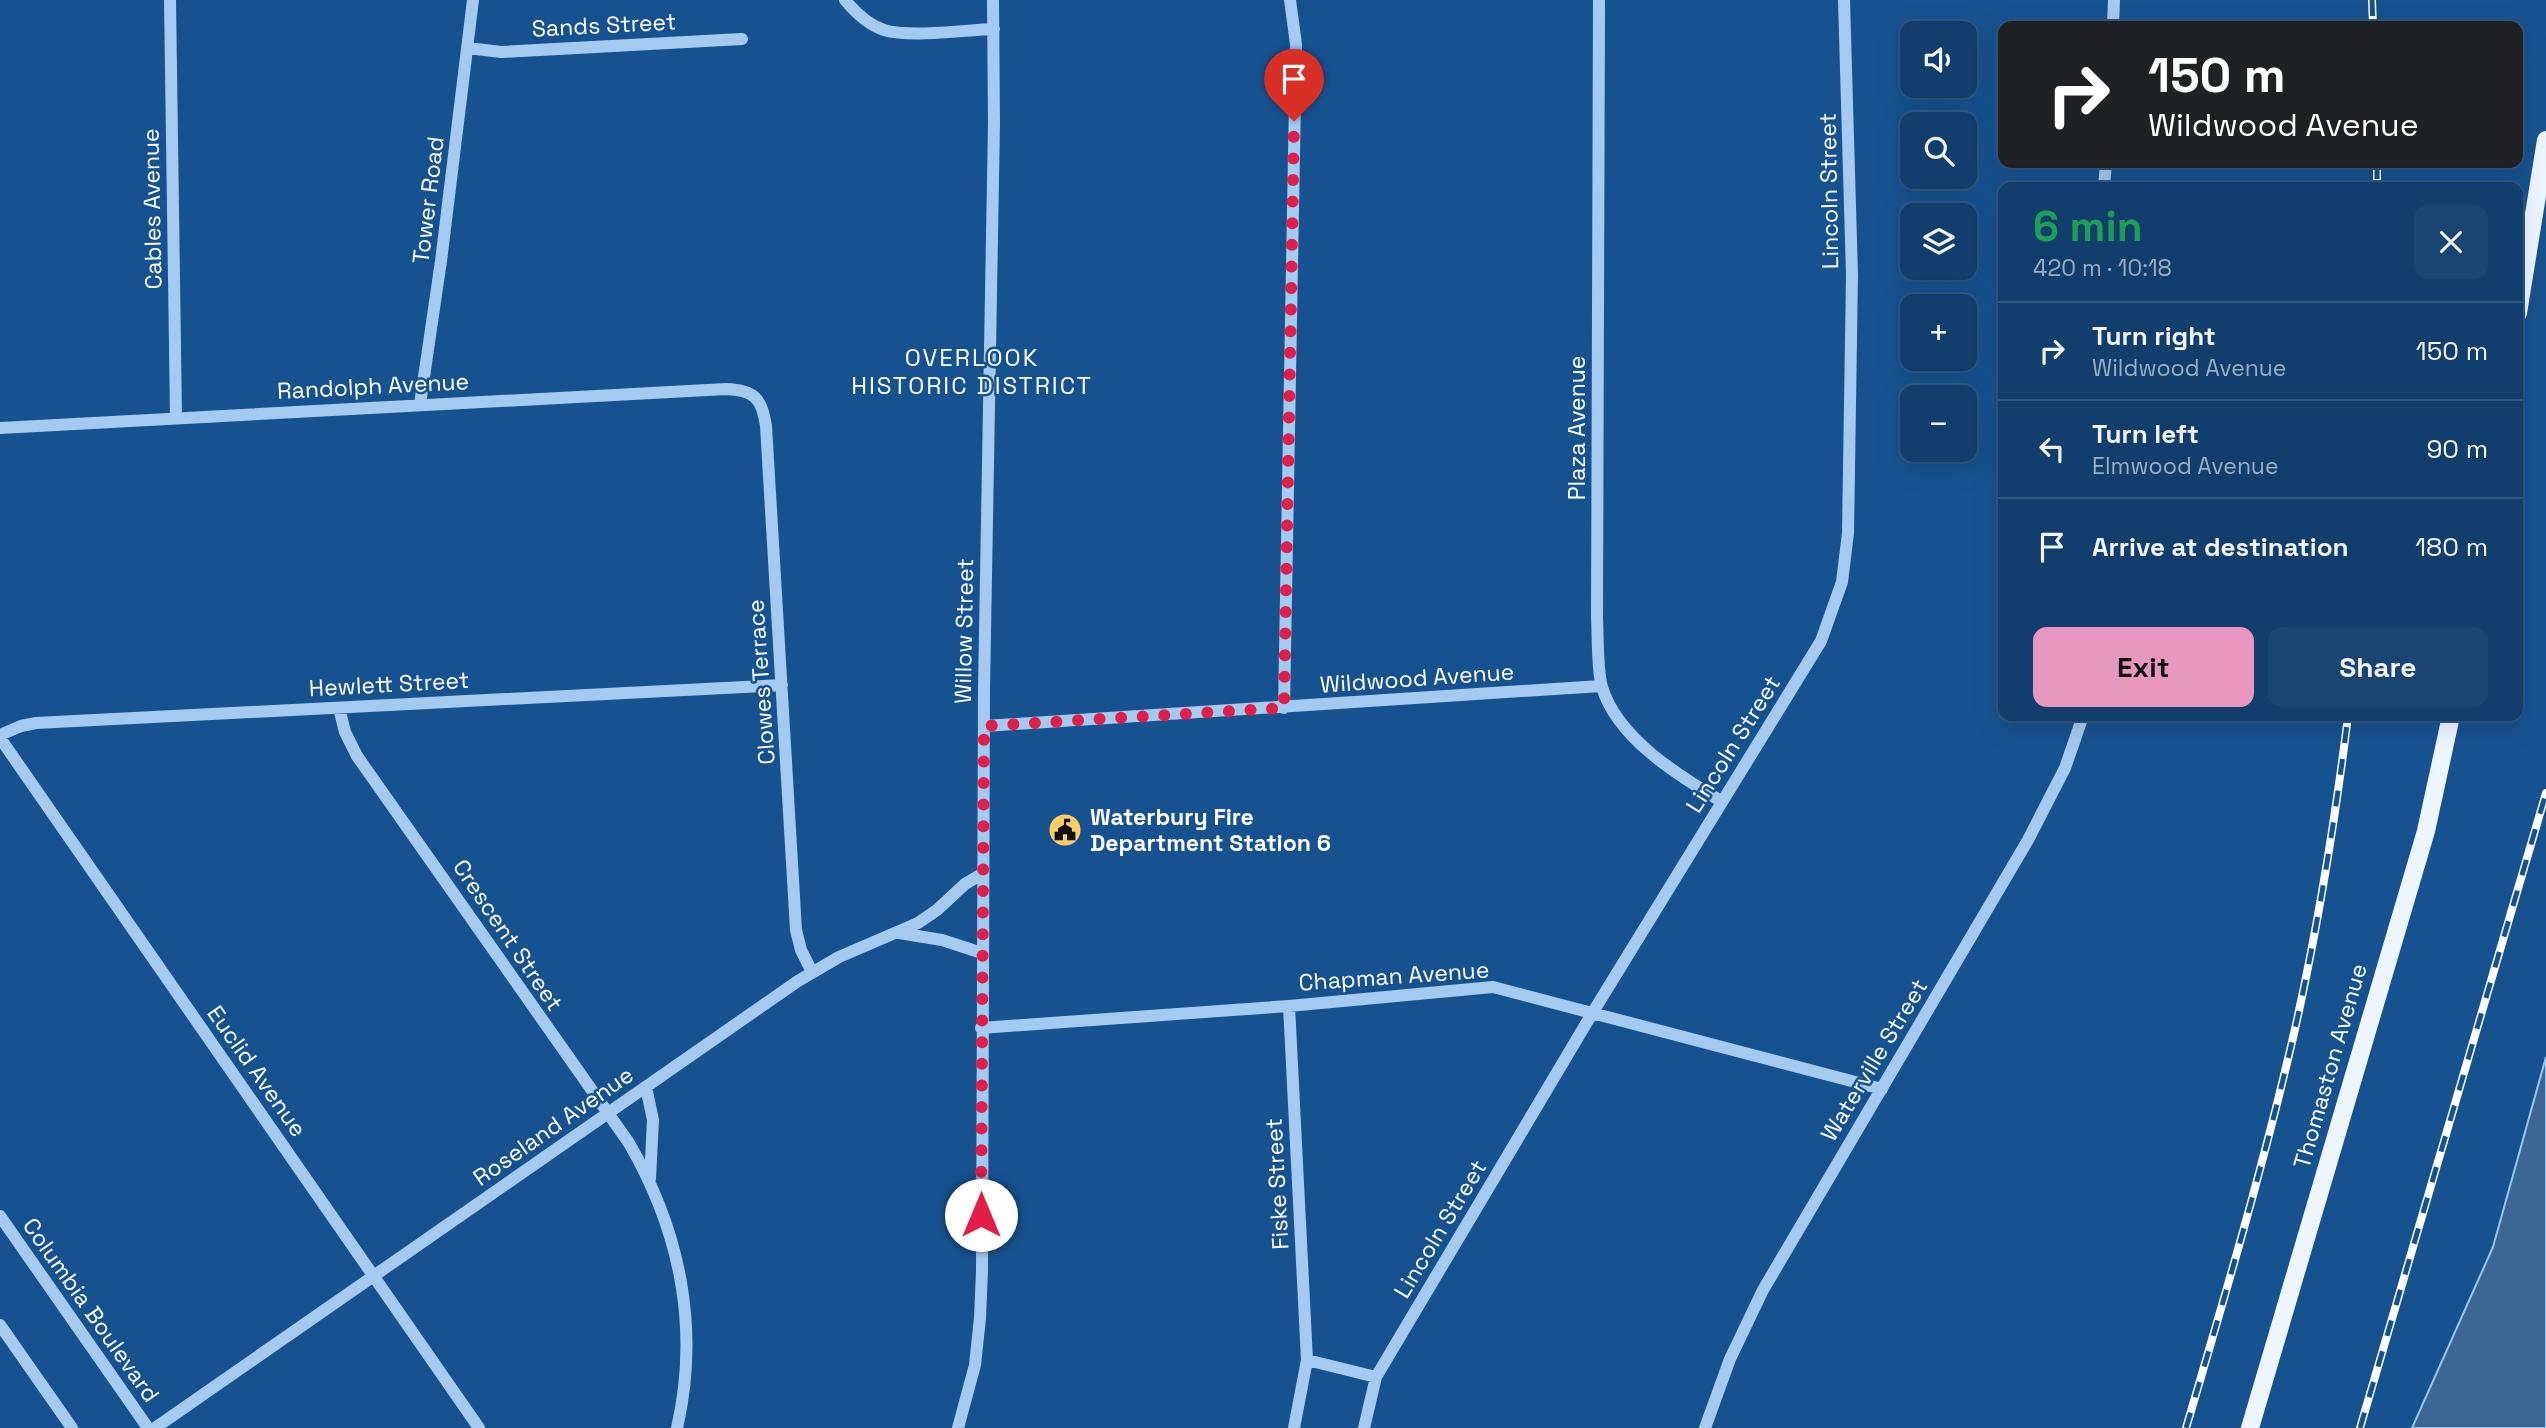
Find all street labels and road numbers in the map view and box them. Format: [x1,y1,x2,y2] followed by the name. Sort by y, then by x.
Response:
[531,6,677,44] street label: Sands Street
[1813,113,1845,269] street label: Lincoln Street
[136,128,168,290] street label: Cables Avenue
[405,135,451,265] street label: Tower Road
[1562,356,1592,500] street label: Plaza Avenue
[276,366,470,406] street label: Randolph Avenue
[948,558,980,704] street label: Willow Street
[740,598,782,766] street label: Clowes Terrace
[1319,656,1515,700] street label: Wildwood Avenue
[308,665,470,703] street label: Hewlett Street
[1679,670,1787,818] street label: Lincoln Street
[446,853,570,1017] street label: Crescent Street
[1298,954,1490,998] street label: Chapman Avenue
[2286,960,2374,1172] street label: Thomaston Avenue
[1814,973,1934,1147] street label: Waterville Street
[201,999,313,1143] street label: Euclid Avenue
[467,1059,639,1193] street label: Roseland Avenue
[1259,1117,1295,1251] street label: Fiske Street
[1387,1154,1493,1304] street label: Lincoln Street
[16,1212,166,1408] street label: Columbia Boulevard

